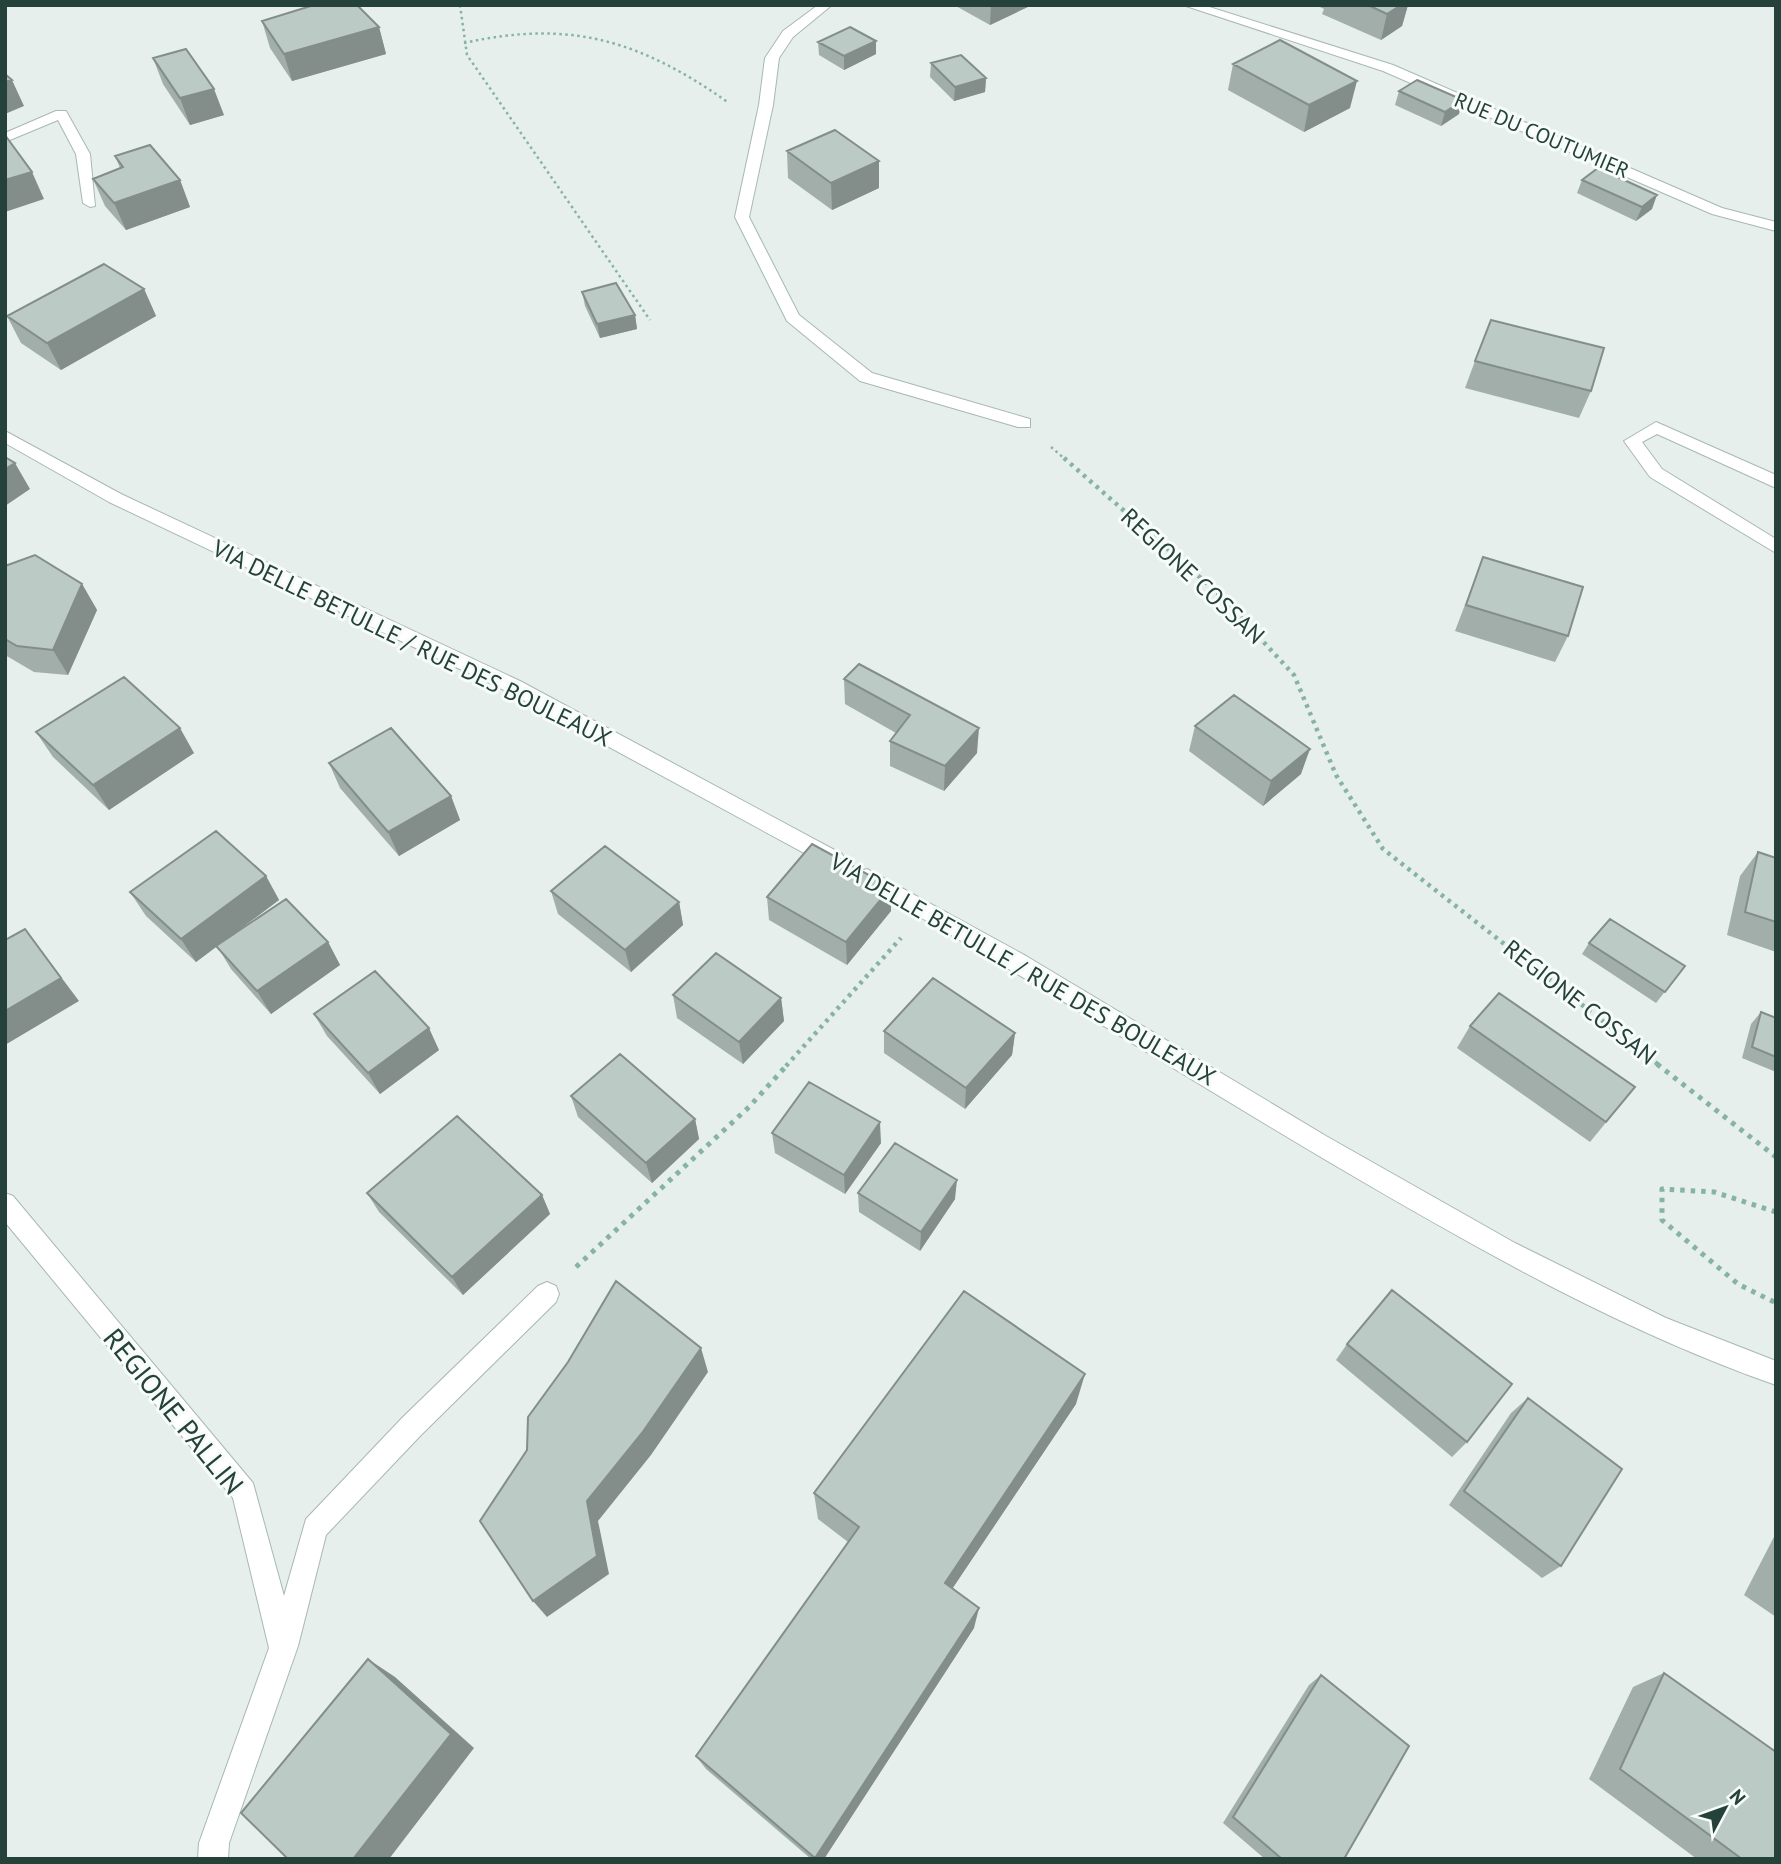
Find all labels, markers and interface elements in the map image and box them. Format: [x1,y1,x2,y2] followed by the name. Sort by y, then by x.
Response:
[1450,86,1634,184] street label: RUE DU COUTUMIER
[1114,501,1272,651] street label: REGIONE COSSAN
[206,532,617,754] street label: VIA DELLE BETULLE / RUE DES BOULEAUX
[824,845,1222,1093] street label: VIA DELLE BETULLE / RUE DES BOULEAUX
[1497,933,1663,1071] street label: REGIONE COSSAN
[96,1320,252,1502] street label: REGIONE PALLIN
[1690,1773,1760,1843] north arrow
[1725,1784,1751,1809] text: N

